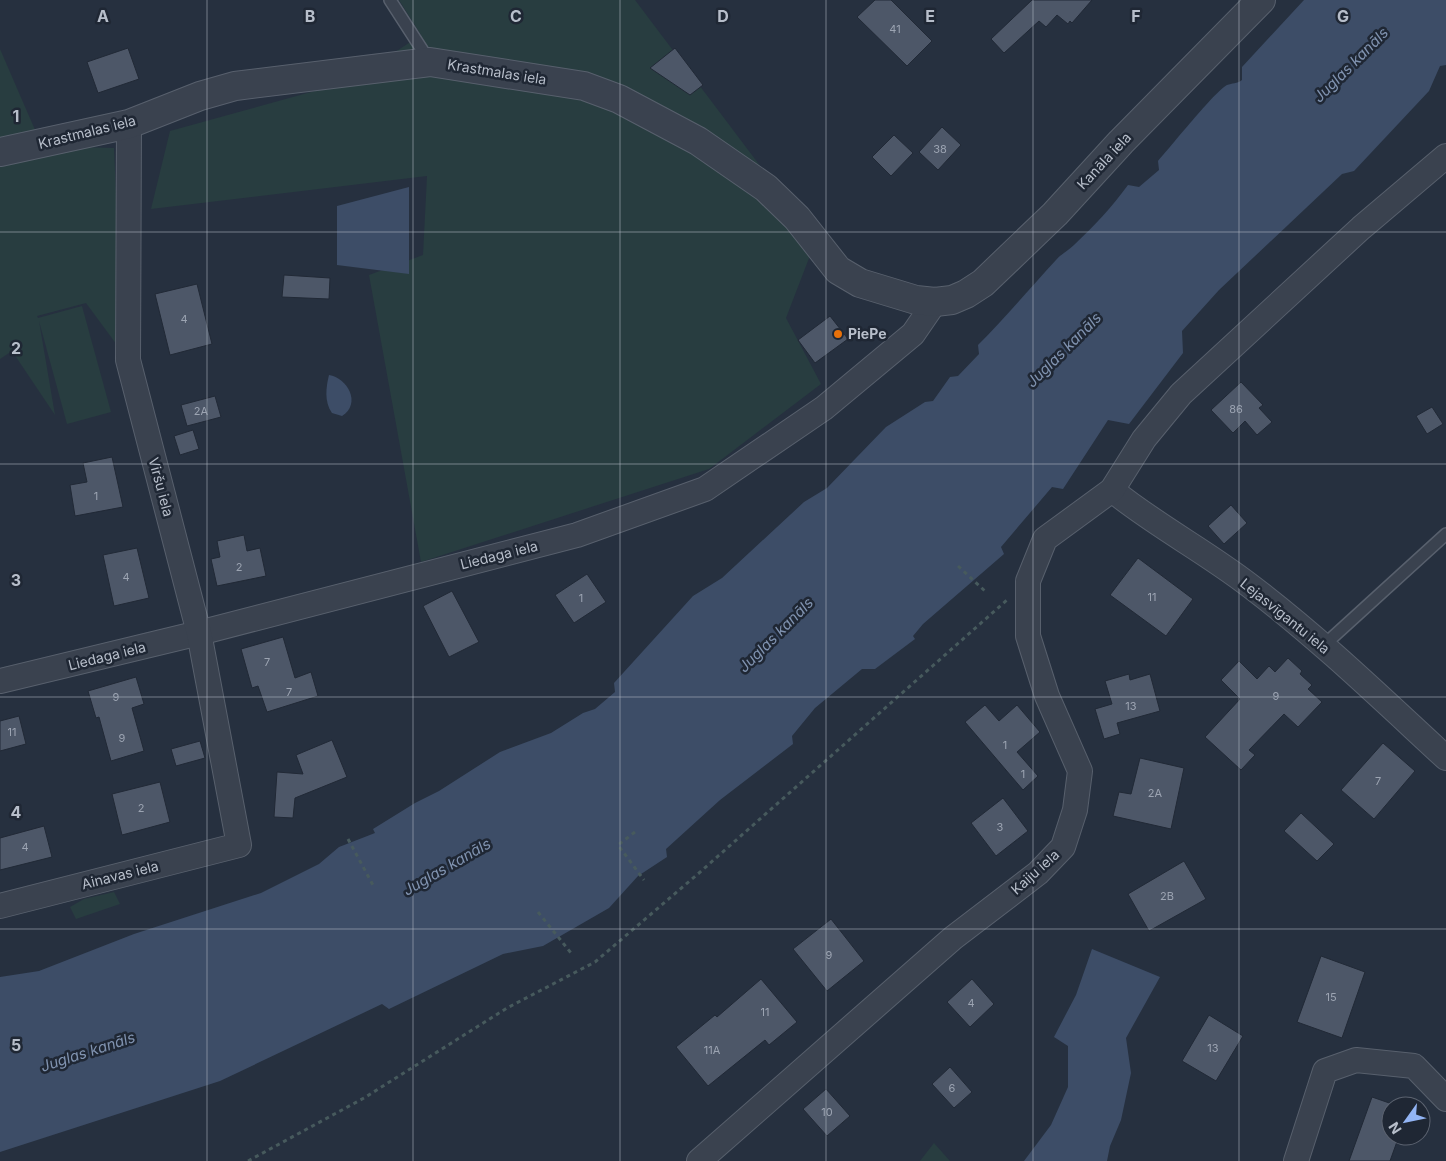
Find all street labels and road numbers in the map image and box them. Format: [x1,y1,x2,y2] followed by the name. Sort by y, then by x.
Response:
[446,55,548,88] street label: Krastmalas iela
[36,111,137,152] street label: Krastmalas iela
[1073,129,1134,193] street label: Kanāla iela
[145,455,178,518] street label: Viršu iela
[458,537,539,572] street label: Liedaga iela
[1237,574,1334,657] street label: Lejasvīgantu iela
[66,638,147,673] street label: Liedaga iela
[1007,846,1062,898] street label: Kaiju iela
[80,857,160,892] street label: Ainavas iela

